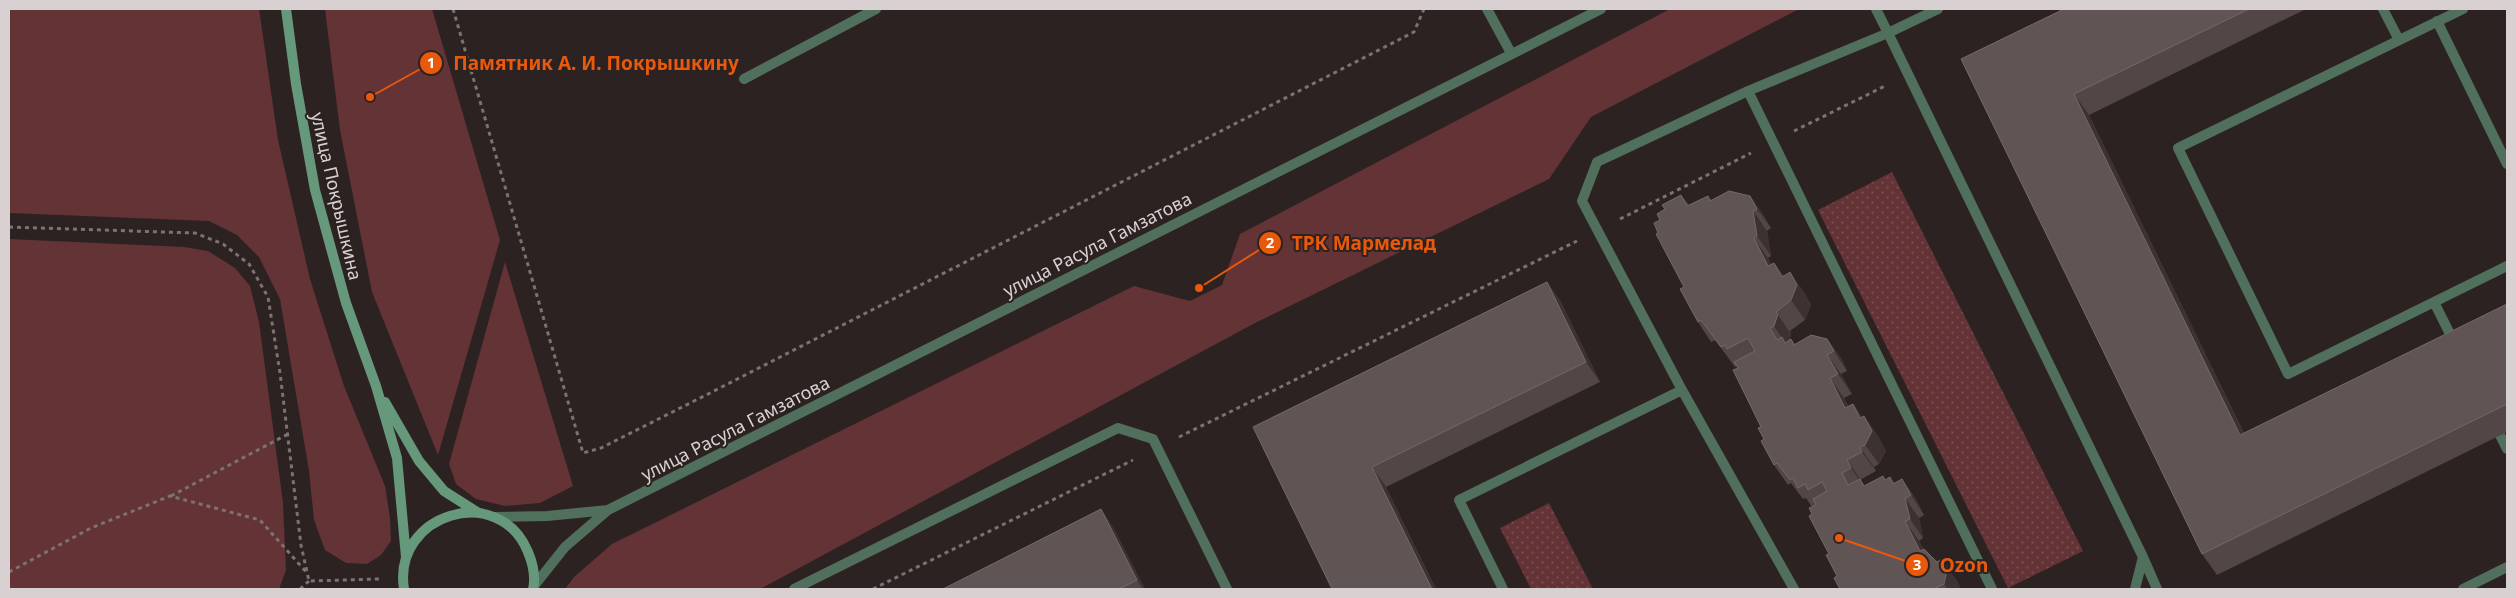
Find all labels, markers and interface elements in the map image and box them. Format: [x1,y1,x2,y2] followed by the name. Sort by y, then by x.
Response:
[418,46,749,80] callout: Памятник А. И. Покрышкину
[453,50,739,76] text: Памятник А. И. Покрышкину
[427,52,435,72] text: 1
[306,110,368,282] street label: улица Покрышкина
[999,186,1195,302] street label: улица Расула Гамзатова
[1257,226,1447,260] callout: ТРК Мармелад
[1292,230,1436,256] text: ТРК Мармелад
[1266,232,1275,252] text: 2
[637,370,833,486] street label: улица Расула Гамзатова
[1904,548,1998,582] callout: Ozon
[1940,552,1988,578] text: Ozon
[1913,554,1921,574] text: 3

